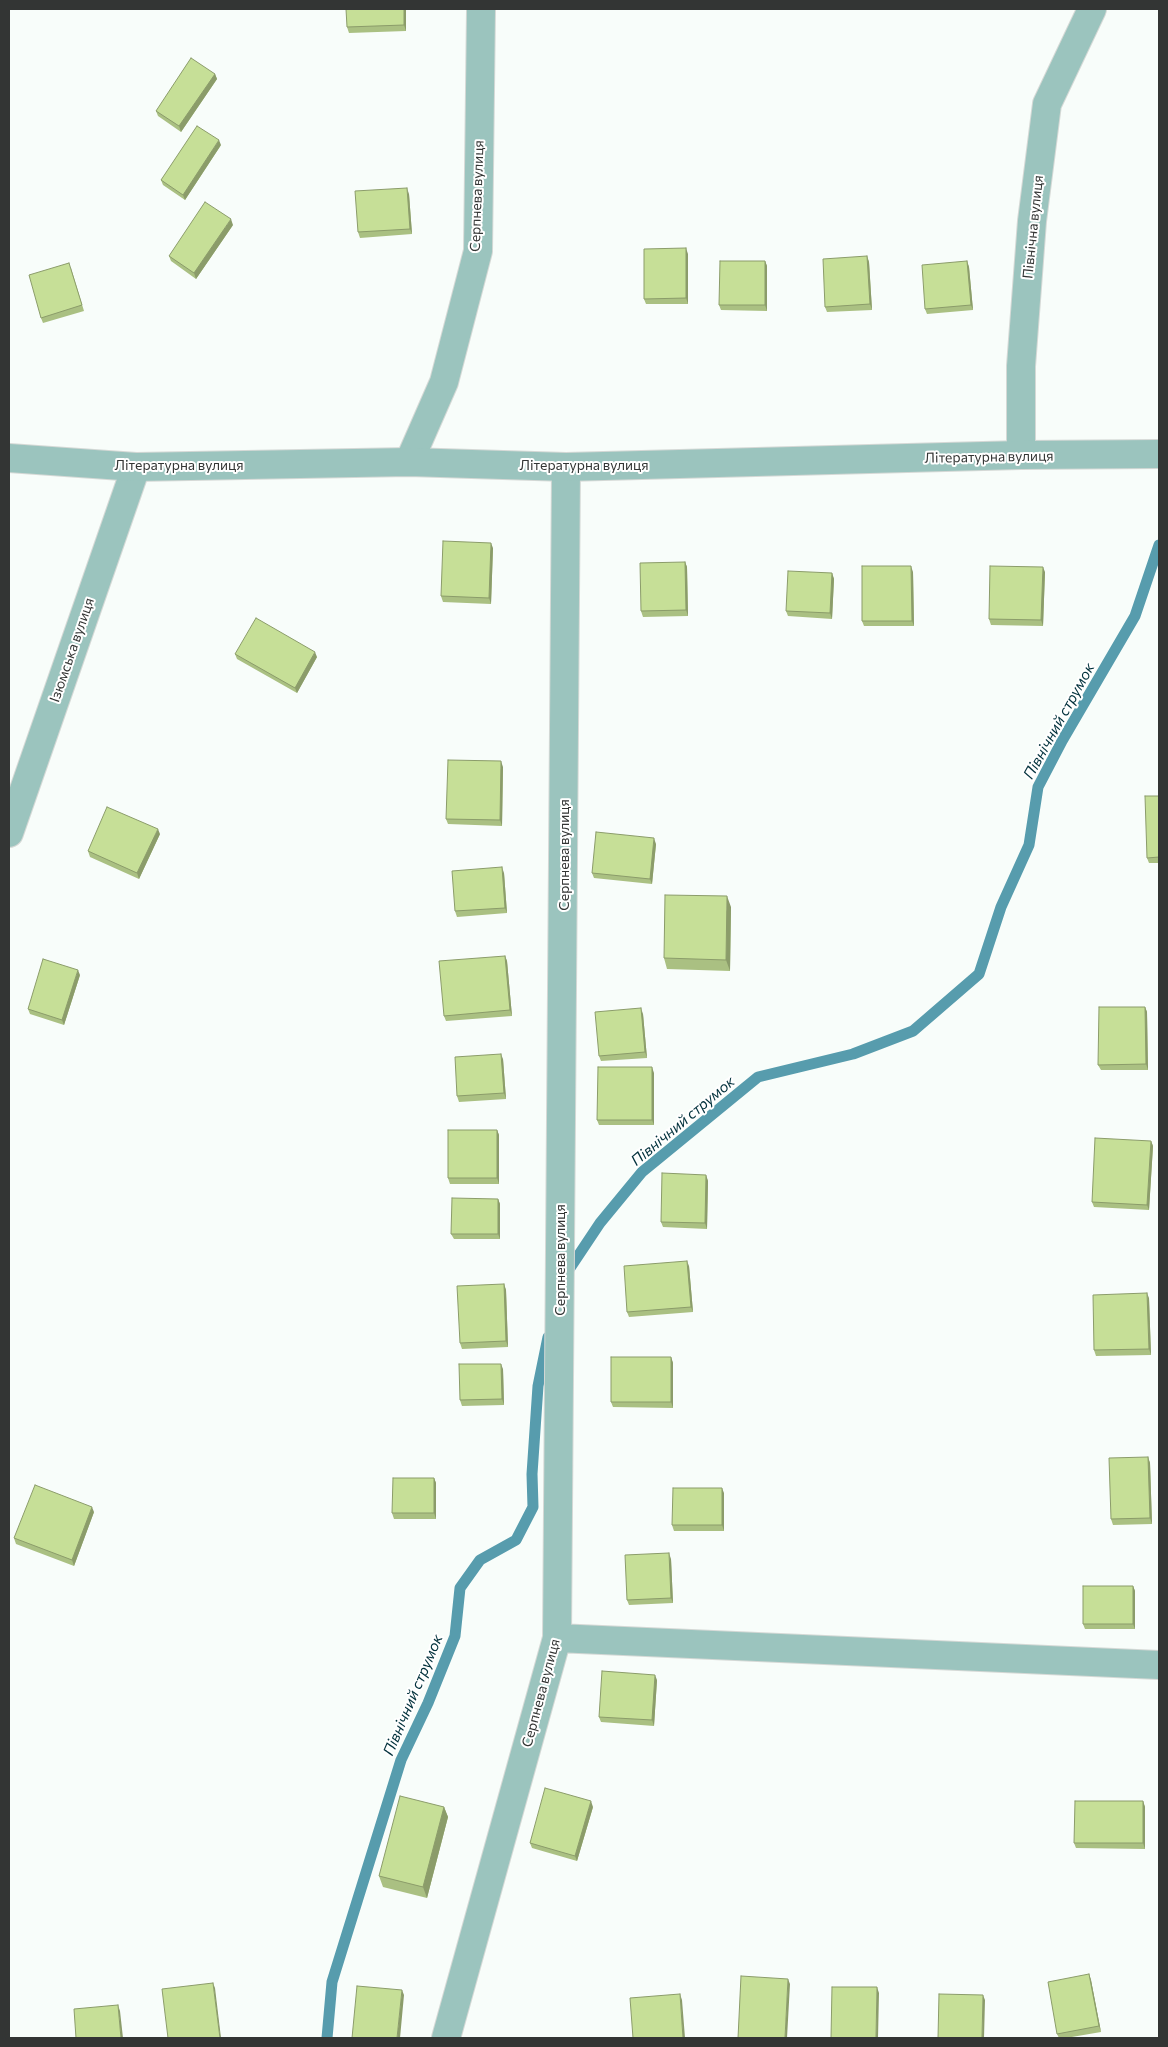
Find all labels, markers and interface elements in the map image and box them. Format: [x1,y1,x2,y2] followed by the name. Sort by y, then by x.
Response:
[467,140,487,252] street label: Серпнева вулиця
[1019,174,1047,280] street label: Північна вулиця
[924,447,1054,467] street label: Літературна вулиця
[114,457,244,473] street label: Літературна вулиця
[519,457,649,473] street label: Літературна вулиця
[46,596,98,704] street label: Ізюмська вулиця
[1020,660,1098,782] water label: Північний струмок
[556,799,572,911] street label: Серпнева вулиця
[627,1072,739,1170] water label: Північний струмок
[552,1204,568,1316] street label: Серпнева вулиця
[379,1632,447,1758] water label: Північний струмок
[518,1637,564,1749] street label: Серпнева вулиця

